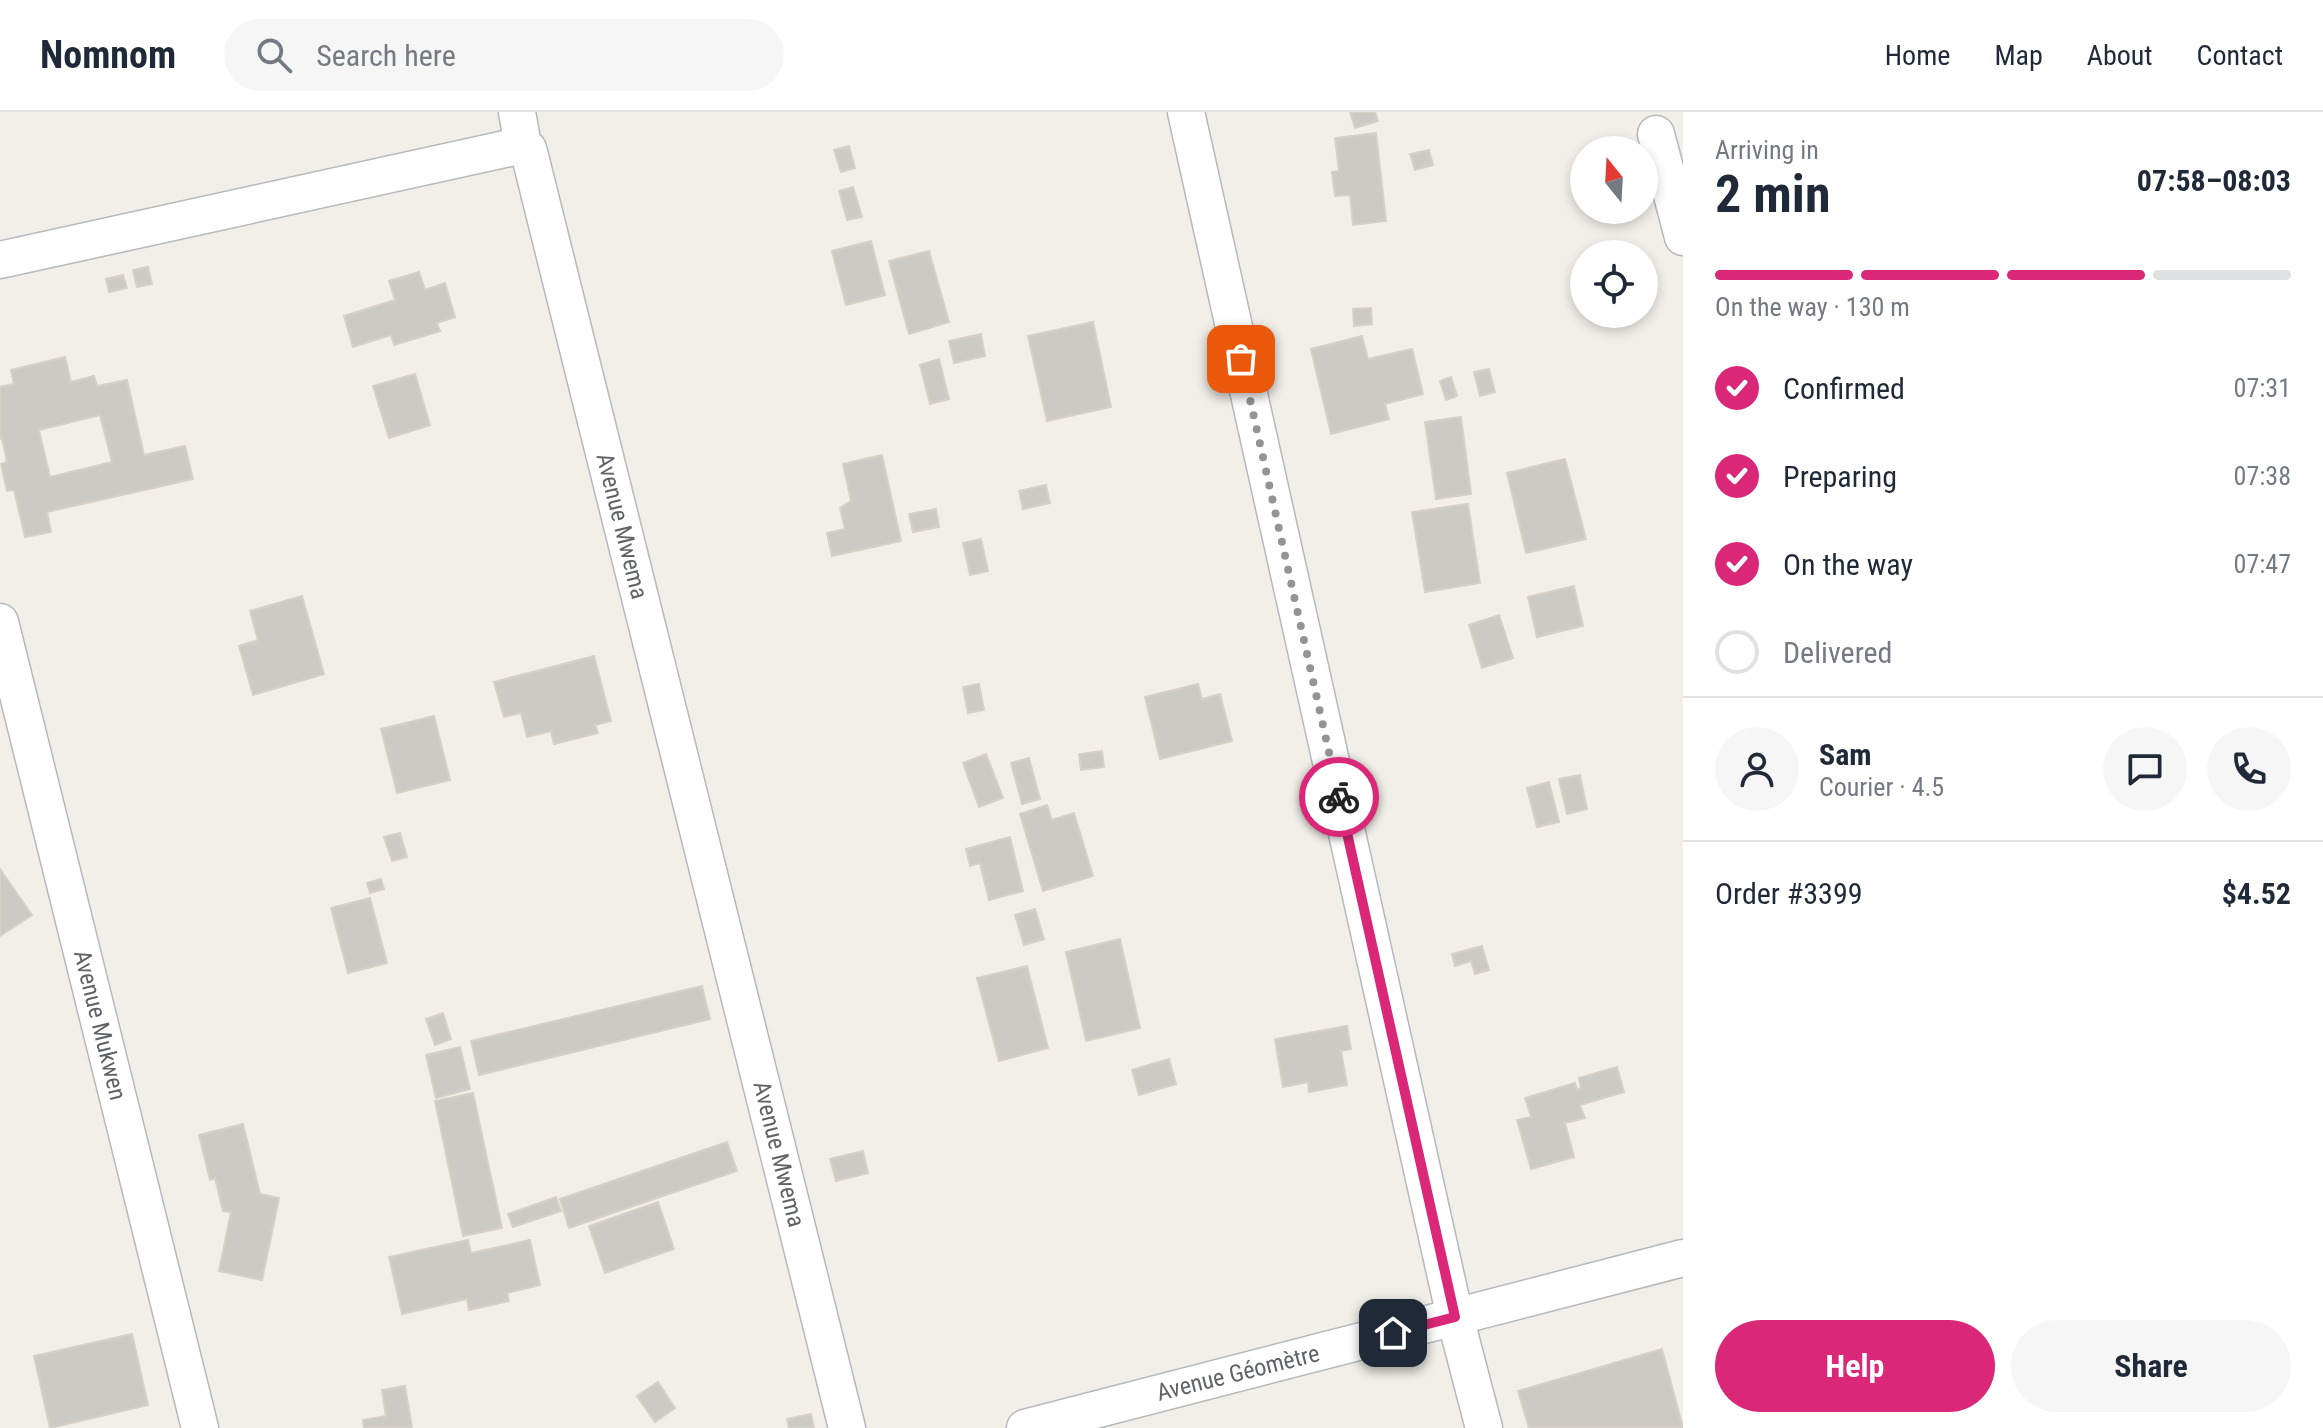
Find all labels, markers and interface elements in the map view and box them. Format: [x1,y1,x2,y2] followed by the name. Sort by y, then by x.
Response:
[224,19,784,91] search box
[40,33,176,77] text: Nomnom
[252,33,296,77] icon: search
[316,38,456,73] text: Search here
[1885,39,1950,72] text: Home
[1994,39,2043,72] text: Map
[2087,39,2153,72] text: About
[2197,39,2283,72] text: Contact
[1715,135,1819,165] text: Arriving in
[1570,136,1658,224] north arrow
[1570,136,1658,328] map controls
[2137,163,2291,198] text: 07:58–08:03
[1715,164,1831,225] text: 2 min
[1570,240,1658,328] button: locate
[1715,292,1910,322] text: On the way · 130 m
[1207,325,1275,393] pin
[1219,337,1263,381] icon: bag
[1715,366,1759,410] icon: check
[1783,371,1905,406] text: Confirmed
[2234,373,2291,403] text: 07:31
[590,450,654,602] street label: Avenue Mwema
[1715,454,1759,498] icon: check
[1783,459,1897,494] text: Preparing
[2234,461,2291,491] text: 07:38
[1715,542,1759,586] icon: check
[1783,547,1913,582] text: On the way
[2234,549,2291,579] text: 07:47
[1783,635,1892,670] text: Delivered
[1715,727,1799,811] button: person
[2103,727,2187,811] button: chat
[2207,727,2291,811] button: phone
[1819,737,1872,772] text: Sam
[1299,757,1379,837] courier
[1819,772,1944,802] text: Courier · 4.5
[1317,775,1361,819] icon: bike
[1715,876,1863,911] text: Order #3399
[2222,876,2291,911] text: $4.52
[68,947,132,1103] street label: Avenue Mukwen
[747,1078,811,1230] street label: Avenue Mwema
[1359,1299,1427,1367] pin
[1371,1311,1415,1355] icon: home
[1715,1320,1995,1412] button: Help
[2011,1320,2291,1412] button: Share
[1154,1339,1322,1407] street label: Avenue Géomètre

